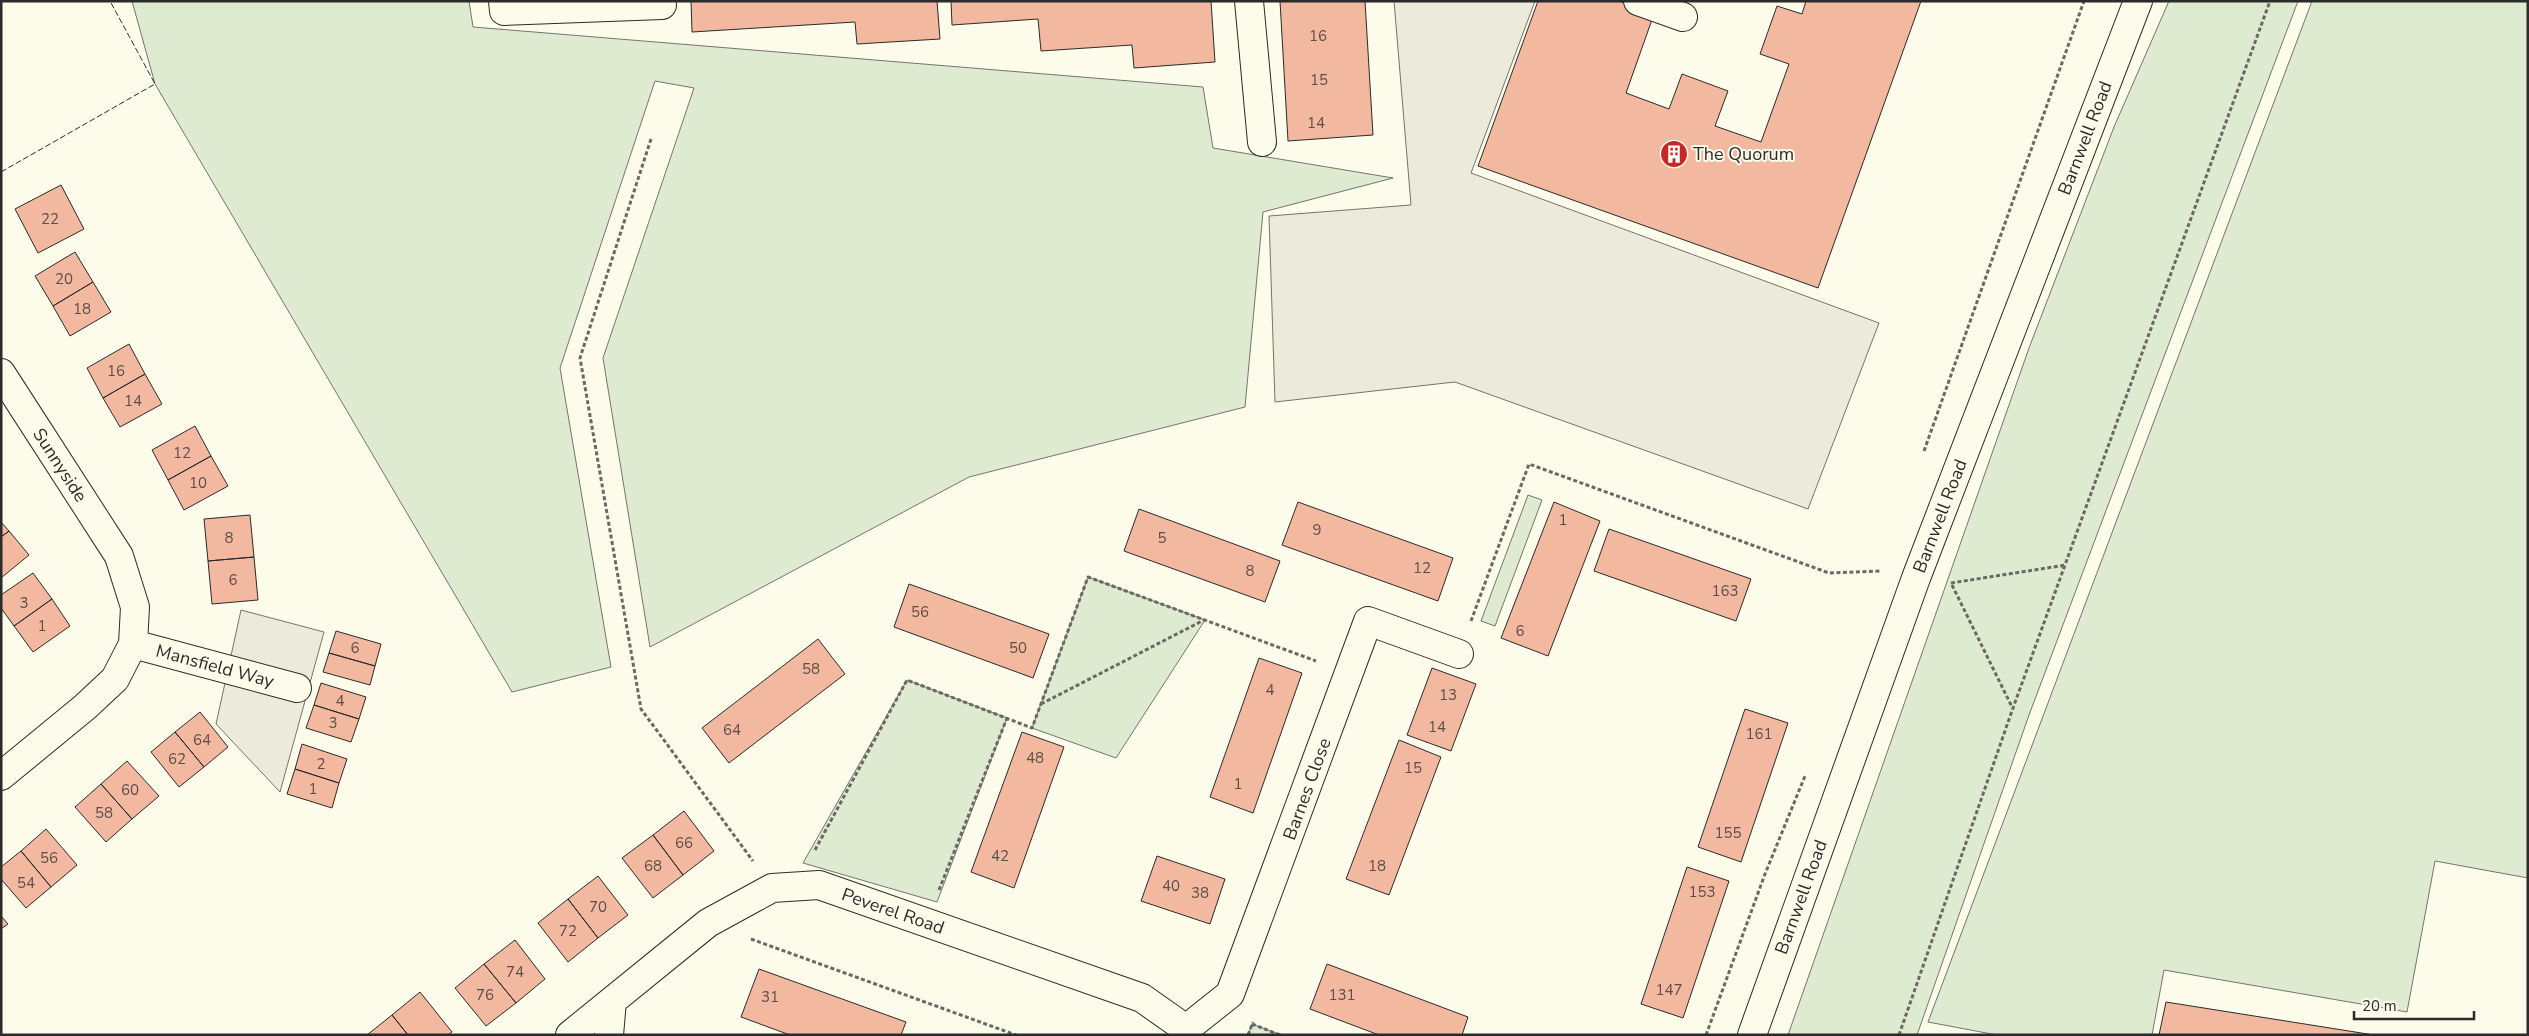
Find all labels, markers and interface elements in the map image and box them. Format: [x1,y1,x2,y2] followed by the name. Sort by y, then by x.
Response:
[1309,26,1327,46] house number: 16
[1310,70,1328,90] house number: 15
[2052,78,2118,198] street label: Barnwell Road
[1307,113,1325,133] house number: 14
[1659,139,1689,169] building icon: The Quorum
[1693,142,1794,166] place label: The Quorum
[41,209,59,229] house number: 22
[55,269,73,289] house number: 20
[73,299,91,319] house number: 18
[107,361,125,381] house number: 16
[124,391,142,411] house number: 14
[27,423,93,507] street label: Sunnyside
[173,443,191,463] house number: 12
[1907,456,1973,576] street label: Barnwell Road
[189,473,207,493] house number: 10
[1558,510,1568,530] house number: 1
[1312,520,1322,540] house number: 9
[224,528,234,548] house number: 8
[1157,528,1167,548] house number: 5
[1413,558,1431,578] house number: 12
[1245,561,1255,581] house number: 8
[228,570,238,590] house number: 6
[1711,581,1739,601] house number: 163
[19,593,29,613] house number: 3
[911,602,929,622] house number: 56
[37,616,47,636] house number: 1
[1515,621,1525,641] house number: 6
[350,638,360,658] house number: 6
[1009,638,1027,658] house number: 50
[153,639,277,693] street label: Mansfield Way
[802,659,820,679] house number: 58
[1265,680,1275,700] house number: 4
[1439,685,1457,705] house number: 13
[335,691,345,711] house number: 4
[328,713,338,733] house number: 3
[1428,717,1446,737] house number: 14
[723,720,741,740] house number: 64
[1745,724,1773,744] house number: 161
[193,730,211,750] house number: 64
[1277,735,1337,843] street label: Barnes Close
[1026,748,1044,768] house number: 48
[168,749,186,769] house number: 62
[316,754,326,774] house number: 2
[1404,758,1422,778] house number: 15
[1233,774,1243,794] house number: 1
[308,779,318,799] house number: 1
[121,780,139,800] house number: 60
[95,803,113,823] house number: 58
[1714,823,1742,843] house number: 155
[675,833,693,853] house number: 66
[1769,836,1833,958] street label: Barnwell Road
[991,846,1009,866] house number: 42
[40,848,58,868] house number: 56
[644,856,662,876] house number: 68
[1368,856,1386,876] house number: 18
[17,873,35,893] house number: 54
[1162,876,1180,896] house number: 40
[839,882,947,940] street label: Peverel Road
[1688,882,1716,902] house number: 153
[1191,883,1209,903] house number: 38
[589,897,607,917] house number: 70
[559,921,577,941] house number: 72
[506,962,524,982] house number: 74
[1655,980,1683,1000] house number: 147
[476,985,494,1005] house number: 76
[1328,985,1356,1005] house number: 131
[761,987,779,1007] house number: 31
[2354,988,2474,1020] scale bar
[2362,996,2397,1016] text: 20 m

